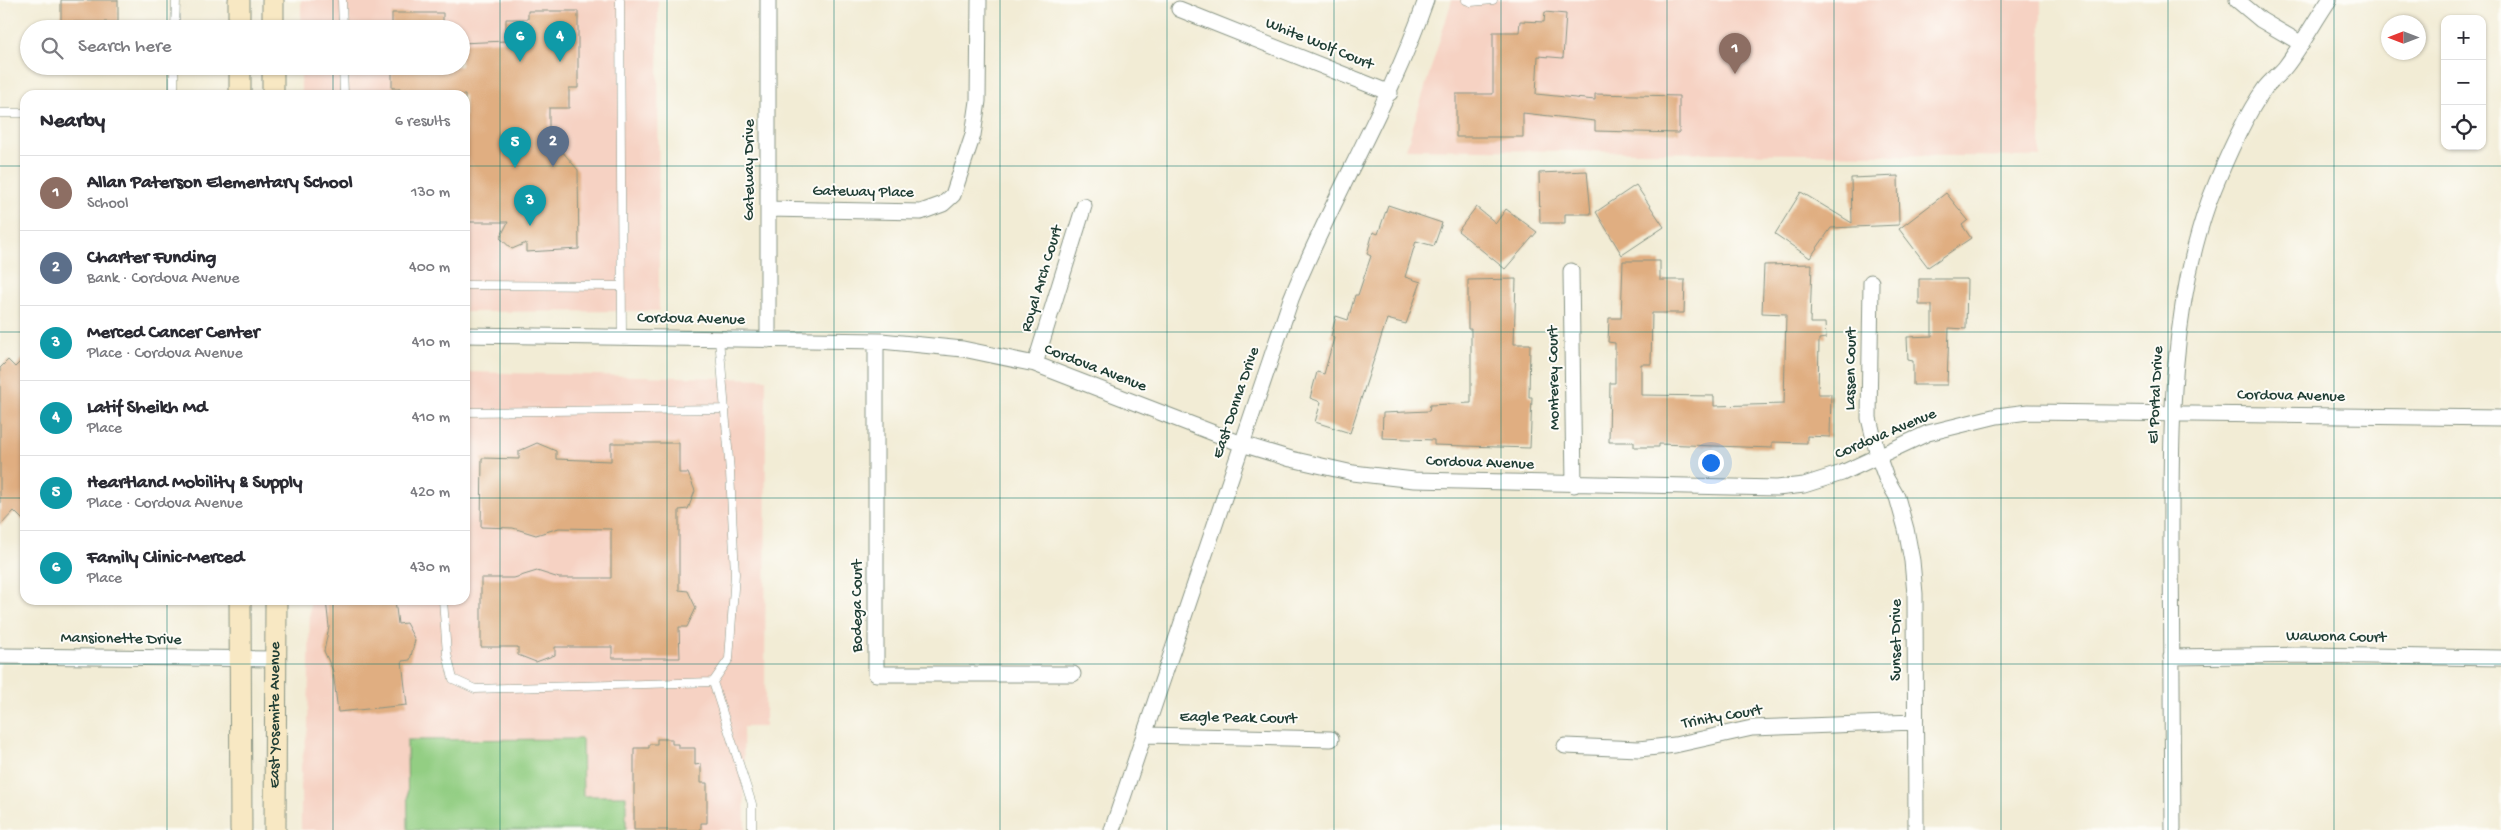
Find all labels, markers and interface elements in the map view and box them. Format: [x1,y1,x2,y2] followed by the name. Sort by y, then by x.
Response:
[1262,15,1377,76] street label: White Wolf Court
[2381,15,2426,60] north arrow
[2441,15,2486,150] map controls
[2441,15,2486,60] button: +
[20,20,470,75] search box
[504,21,536,62] pin: 6
[544,21,576,62] pin: 4
[1719,33,1751,74] pin: 1
[38,34,66,62] icon: search
[78,36,172,59] text: Search here
[2441,60,2486,105] button: −
[2441,105,2486,150] button: locate
[40,110,105,135] text: Nearby
[395,113,450,132] text: 6 results
[741,118,760,221] street label: Gateway Drive
[537,126,569,167] pin: 2
[499,127,531,168] pin: 5
[87,172,353,195] text: Allan Paterson Elementary School
[812,183,915,203] street label: Gateway Place
[53,184,59,203] text: 1
[411,184,450,203] text: 130 m
[514,185,546,226] pin: 3
[87,195,129,214] text: School
[1018,222,1069,335] street label: Royal Arch Court
[87,247,216,270] text: Charter Funding
[52,259,60,278] text: 2
[409,259,450,278] text: 400 m
[87,270,240,289] text: Bank · Cordova Avenue
[637,310,746,330] street label: Cordova Avenue
[87,322,259,345] text: Merced Cancer Center
[1545,324,1565,430] street label: Monterey Court
[1842,326,1862,411] street label: Lassen Court
[52,334,60,353] text: 3
[412,334,450,353] text: 410 m
[1041,341,1150,398] street label: Cordova Avenue
[1209,344,1265,461] street label: East Donna Drive
[87,345,243,364] text: Place · Cordova Avenue
[2145,345,2169,444] street label: El Portal Drive
[2237,387,2346,407] street label: Cordova Avenue
[87,397,207,420] text: Latif Sheikh Md
[1833,405,1940,465] street label: Cordova Avenue
[52,409,60,428] text: 4
[412,409,450,428] text: 410 m
[87,420,122,439] text: Place
[1698,450,1724,476] your location
[1426,453,1535,475] street label: Cordova Avenue
[87,472,302,495] text: Heartland Mobility & Supply
[52,484,60,503] text: 5
[410,484,450,503] text: 420 m
[87,495,243,514] text: Place · Cordova Avenue
[87,547,244,570] text: Family Clinic-Merced
[849,558,868,653] street label: Bodega Court
[52,559,60,578] text: 6
[410,559,450,578] text: 430 m
[87,570,122,589] text: Place
[1888,598,1907,681] street label: Sunset Drive
[2286,628,2388,648] street label: Wawona Court
[60,629,182,651] street label: Mansionette Drive
[266,641,285,788] street label: East Yosemite Avenue
[1679,701,1765,735] street label: Trinity Court
[1179,708,1298,730] street label: Eagle Peak Court

